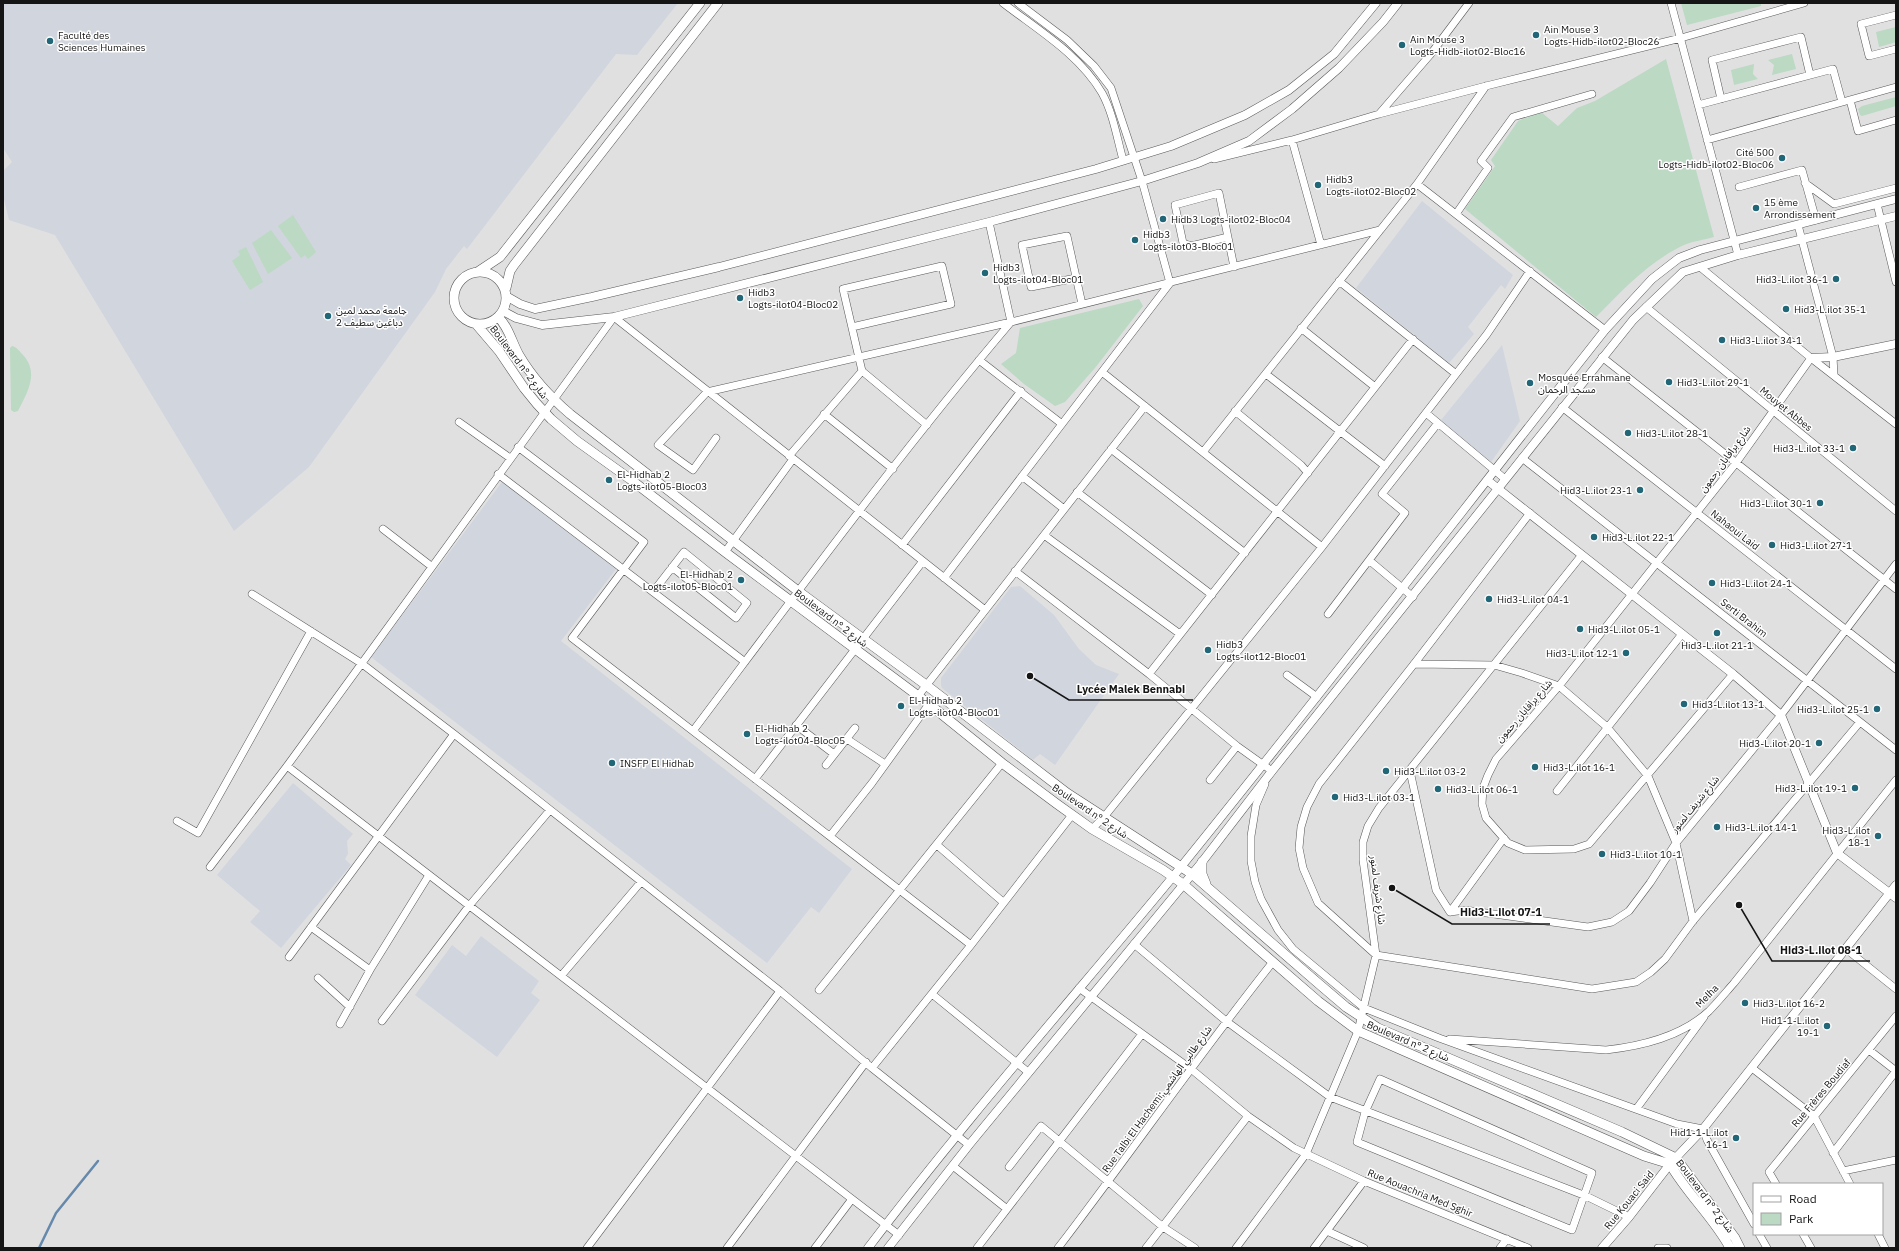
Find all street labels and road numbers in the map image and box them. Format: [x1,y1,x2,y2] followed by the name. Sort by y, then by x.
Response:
[486,323,551,402] street label: Boulevard n° شارع 2
[1757,384,1815,434] street label: Mouyet Abbes
[1696,423,1754,496] street label: شارع برافابان رحمون
[1708,507,1762,553] street label: Nahaoui Laid
[791,586,870,651] street label: Boulevard n° شارع 2
[1718,596,1770,640] street label: Serti Brahim
[1493,677,1556,746] street label: شارع برافابان رحمون
[1667,773,1723,837] street label: شارع شريف لمنور
[1049,781,1130,842] street label: Boulevard n° شارع 2
[1366,854,1389,926] street label: شارع شريف لمنور
[1693,981,1722,1010] street label: Melha
[1364,1018,1451,1065] street label: Boulevard n° شارع 2
[1099,1023,1216,1176] street label: Rue Talbi El Hachemi;شارع طالبي الهاشمي
[1789,1056,1854,1130] street label: Rue Frères Boudiaf
[1672,1157,1737,1236] street label: Boulevard n° شارع 2
[1366,1166,1475,1220] street label: Rue Aouachria Med Sghir
[1601,1168,1657,1232] street label: Rue Kouaci Said

